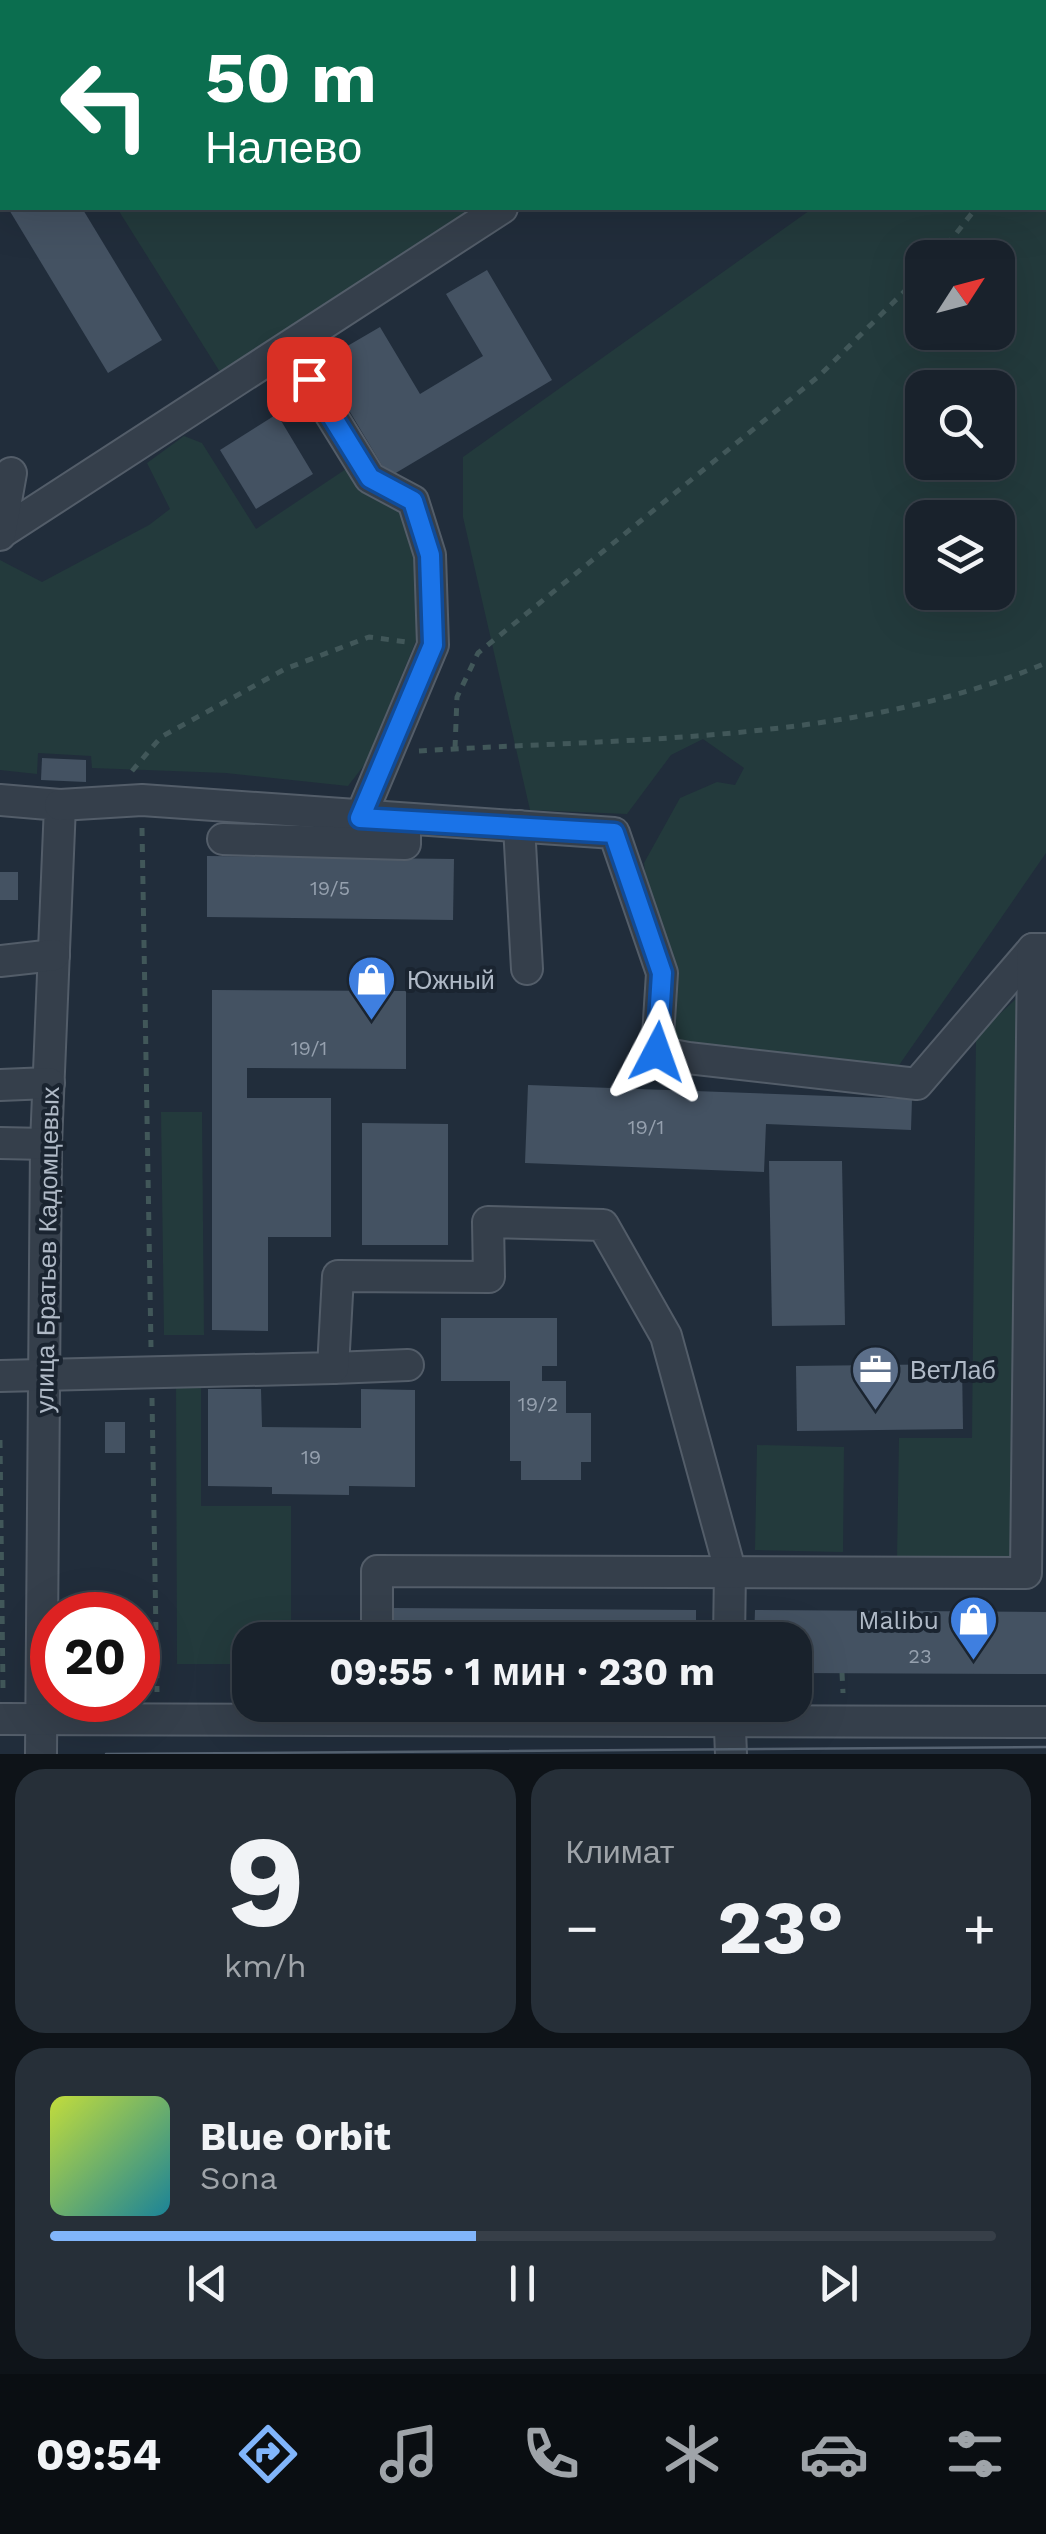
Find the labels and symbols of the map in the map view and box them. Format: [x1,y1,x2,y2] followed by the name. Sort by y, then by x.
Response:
[905,240,1015,350] north arrow
[267,337,352,422] pin
[310,876,350,900] house number: 19/5
[346,954,398,1022] shop icon: Южный
[407,966,495,995] place label: Южный
[605,1000,709,1104] position arrow
[291,1036,327,1060] house number: 19/1
[30,1086,65,1414] street label: улица Братьев Кадомцевых
[628,1115,664,1139] house number: 19/1
[849,1344,901,1412] office icon: ВетЛаб
[910,1356,996,1385] place label: ВетЛаб
[518,1392,558,1416] house number: 19/2
[301,1445,321,1469] house number: 19
[30,1592,160,1722] speed limit sign: 20
[948,1594,1000,1662] shop icon: Malibu
[858,1606,939,1635] place label: Malibu
[908,1644,932,1668] house number: 23

